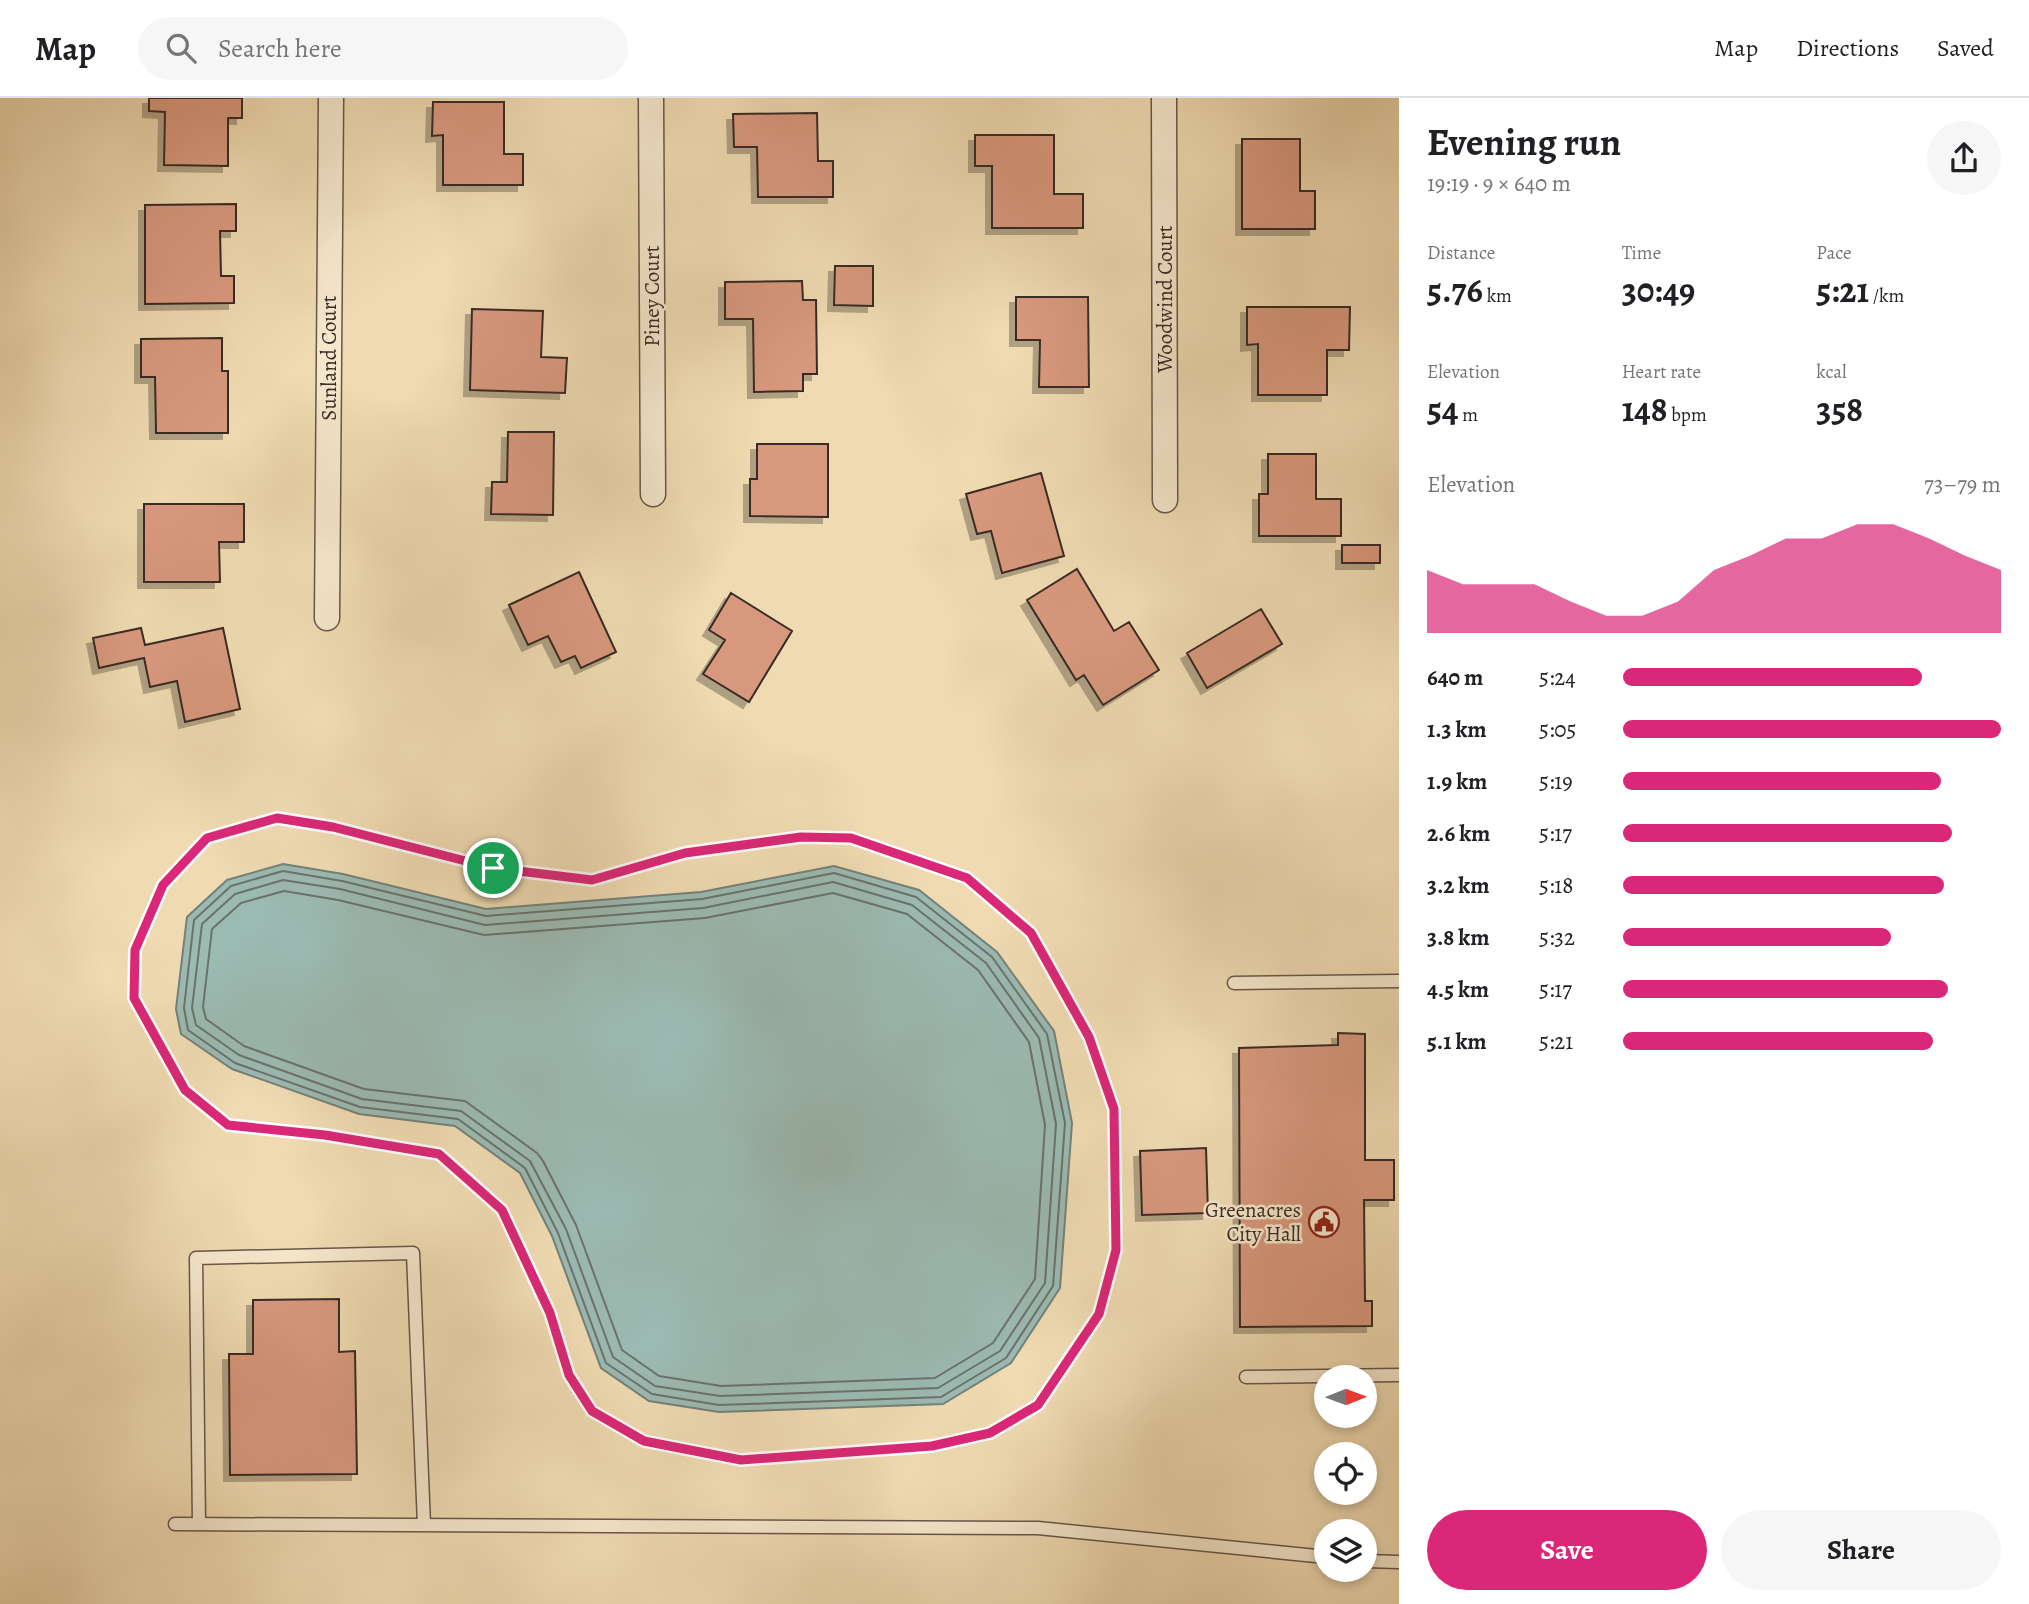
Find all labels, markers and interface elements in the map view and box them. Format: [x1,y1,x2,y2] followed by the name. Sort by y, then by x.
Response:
[138,17,628,80] search box
[35,26,96,71] text: Map
[162,29,200,67] icon: search
[218,31,342,66] text: Search here
[1714,32,1758,64] text: Map
[1796,32,1899,64] text: Directions
[1937,32,1994,64] text: Saved
[1427,116,1621,168] text: Evening run
[1927,121,2001,195] button: share
[1427,168,1571,199] text: 19:19 · 9 × 640 m
[1151,225,1179,374] street label: Woodwind Court
[1427,240,1495,266] text: Distance
[1622,240,1661,266] text: Time
[1816,240,1852,266] text: Pace
[638,245,666,347] street label: Piney Court
[1427,266,1483,314] text: 5.76
[1622,266,1695,314] text: 30:49
[1816,266,1869,314] text: 5:21
[1483,283,1512,309] text: km
[1869,283,1904,309] text: /km
[315,295,343,421] street label: Sunland Court
[1427,359,1500,385] text: Elevation
[1622,359,1701,385] text: Heart rate
[1816,359,1847,385] text: kcal
[1427,385,1458,433] text: 54
[1622,385,1667,433] text: 148
[1816,385,1863,433] text: 358
[1458,402,1478,428] text: m
[1667,402,1707,428] text: bpm
[1427,469,1515,500] text: Elevation
[1924,469,2001,500] text: 73–79 m
[1427,662,1483,693] text: 640 m
[1539,662,1576,693] text: 5:24
[1427,714,1487,745] text: 1.3 km
[1539,714,1577,745] text: 5:05
[1427,766,1487,797] text: 1.9 km
[1539,766,1573,797] text: 5:19
[1427,818,1490,849] text: 2.6 km
[1539,818,1572,849] text: 5:17
[463,838,523,898] pin
[474,849,512,887] icon: arrive
[1427,870,1490,901] text: 3.2 km
[1539,870,1573,901] text: 5:18
[1427,922,1489,953] text: 3.8 km
[1539,922,1575,953] text: 5:32
[1427,974,1489,1005] text: 4.5 km
[1539,974,1572,1005] text: 5:17
[1427,1026,1487,1057] text: 5.1 km
[1539,1026,1573,1057] text: 5:21
[1205,1196,1301,1248] place label: Greenacres City Hall
[1307,1205,1341,1239] public building icon: Greenacres City Hall
[1314,1365,1377,1428] north arrow
[1314,1365,1377,1582] map controls
[1314,1442,1377,1505] button: locate
[1427,1510,1707,1590] button: Save
[1721,1510,2001,1590] button: Share
[1314,1519,1377,1582] button: layers

